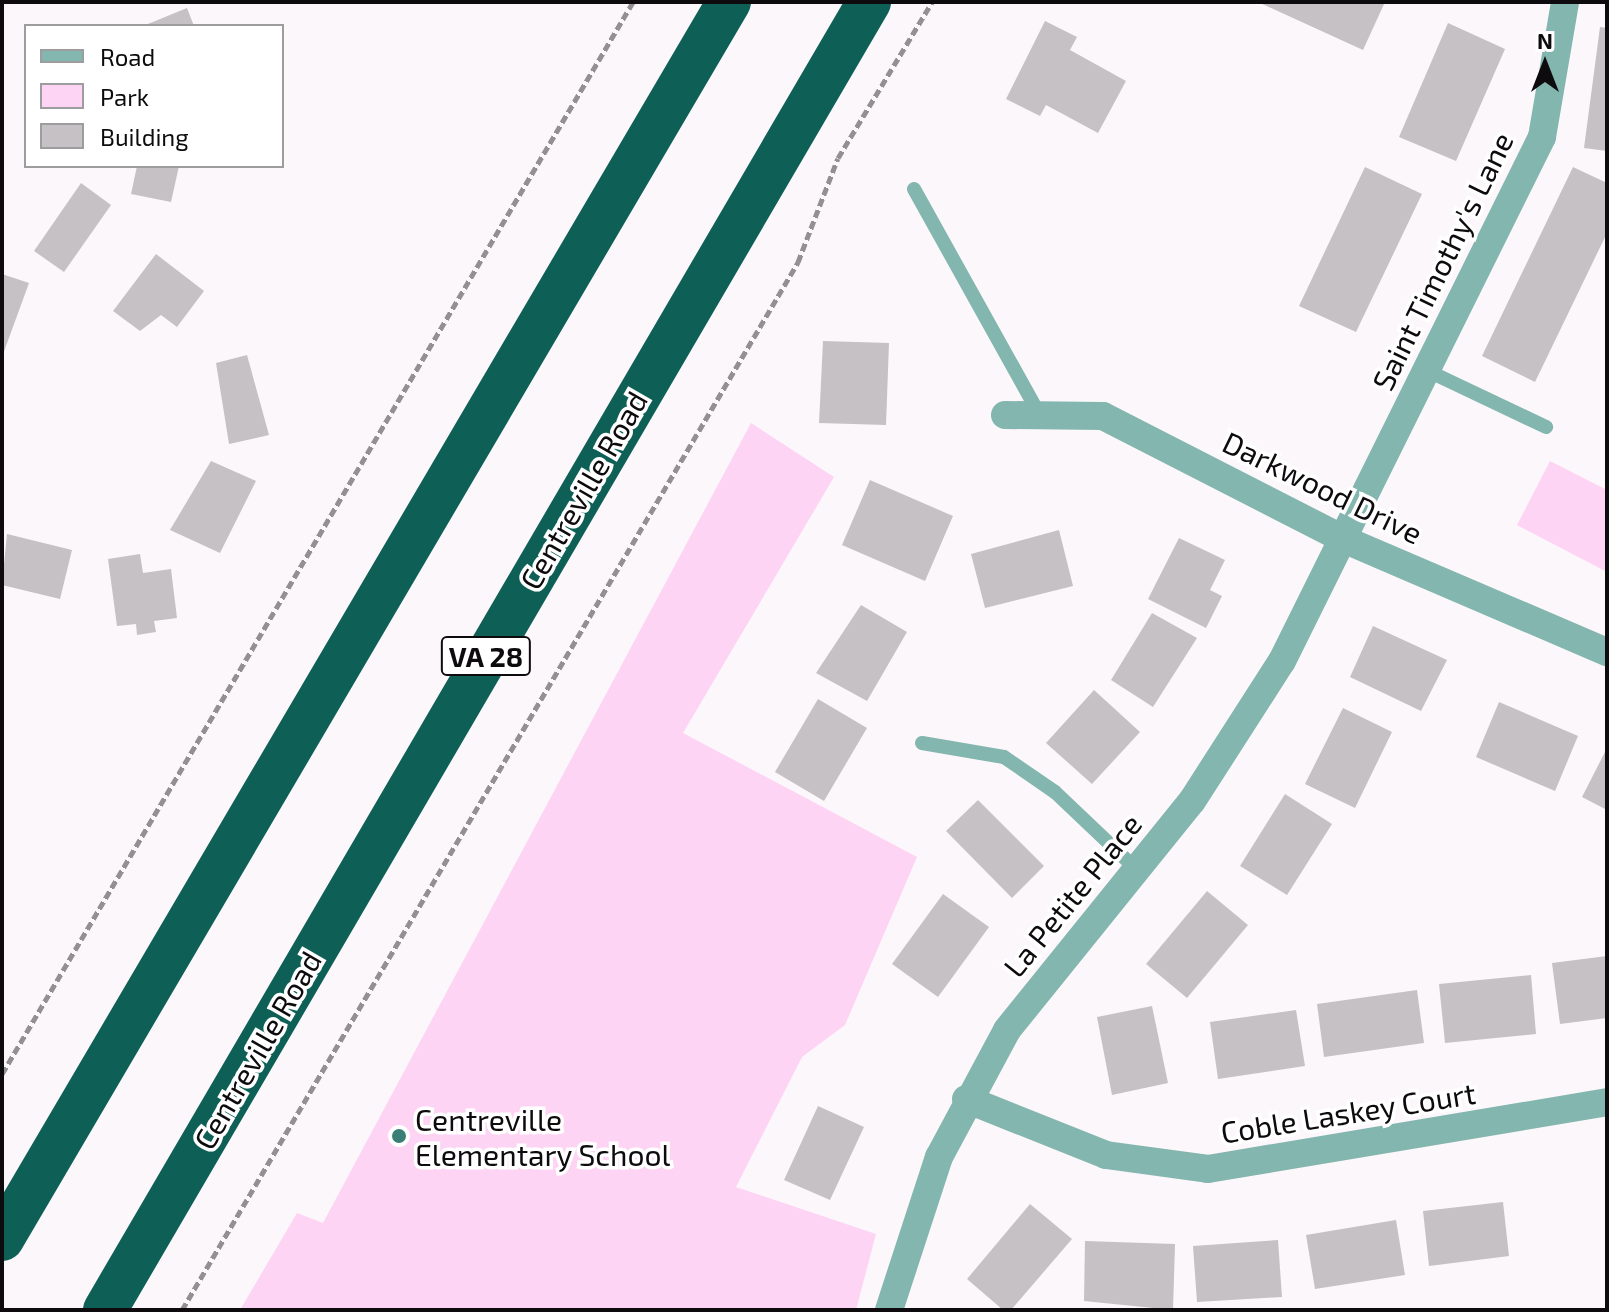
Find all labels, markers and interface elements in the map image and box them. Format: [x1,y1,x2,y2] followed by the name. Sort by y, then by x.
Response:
[24,24,284,168] legend
[1505,24,1585,104] north arrow
[1537,27,1553,53] text: N
[100,42,155,71] text: Road
[100,82,149,111] text: Park
[100,122,189,151] text: Building
[1364,126,1520,396] street label: Saint Timothy's Lane
[512,385,654,595] street label: Centreville Road
[1217,423,1429,551] street label: Darkwood Drive
[440,632,532,680] road number: VA 28
[995,806,1149,984] street label: La Petite Place
[186,945,328,1155] street label: Centreville Road
[1218,1074,1478,1150] street label: Coble Laskey Court
[415,1101,671,1172] place label: Centreville Elementary School
[390,1127,408,1145] marker: Centreville Elementary School

